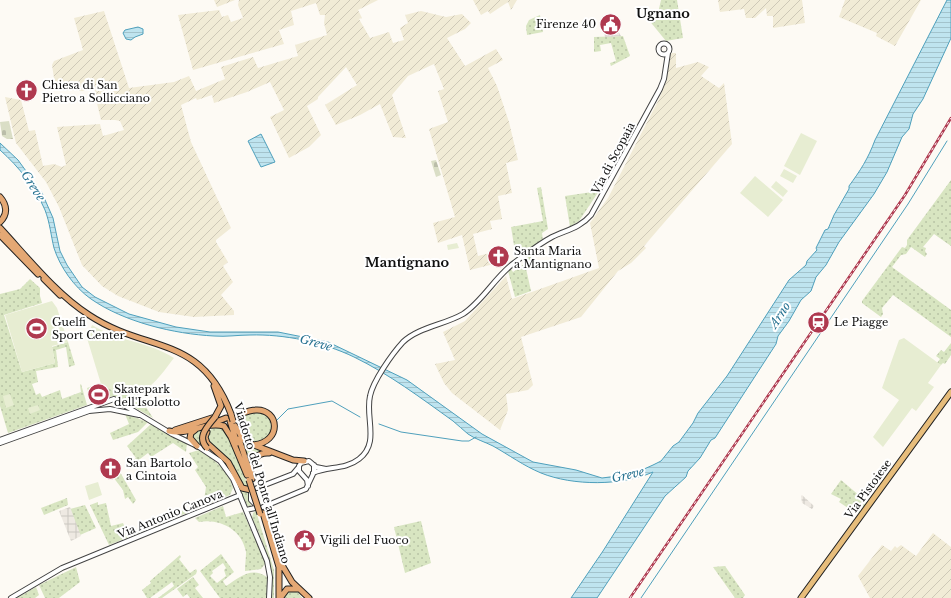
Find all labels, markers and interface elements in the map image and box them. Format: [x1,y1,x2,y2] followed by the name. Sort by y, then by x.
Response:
[636,5,690,22] district label: Ugnano
[598,11,624,37] public building icon: Firenze 40
[536,17,596,31] place label: Firenze 40
[13,78,39,104] church icon: Chiesa di San Pietro a Sollicciano
[42,78,150,105] place label: Chiesa di San Pietro a Sollicciano
[588,119,638,197] street label: Via di Scopaia
[18,168,49,204] water label: Greve
[485,244,511,270] church icon: Santa Maria a Mantignano
[514,244,592,271] place label: Santa Maria a Mantignano
[365,254,450,271] district label: Mantignano
[765,299,793,332] water label: Arno
[806,309,832,335] station icon: Le Piagge
[23,315,49,341] sports icon: Guelfi Sport Center
[52,315,125,342] place label: Guelfi Sport Center
[834,315,888,329] place label: Le Piagge
[298,331,334,354] water label: Greve
[86,382,112,408] sports icon: Skatepark dell'Isolotto
[114,382,180,409] place label: Skatepark dell'Isolotto
[231,400,293,565] street label: Viadotto del Ponte all'Indiano
[97,456,123,482] church icon: San Bartolo a Cintoia
[126,456,192,483] place label: San Bartolo a Cintoia
[841,456,894,522] street label: Via Pistoiese
[610,463,646,486] water label: Greve
[114,486,225,542] street label: Via Antonio Canova
[292,527,318,553] public building icon: Vigili del Fuoco
[319,533,409,547] place label: Vigili del Fuoco

